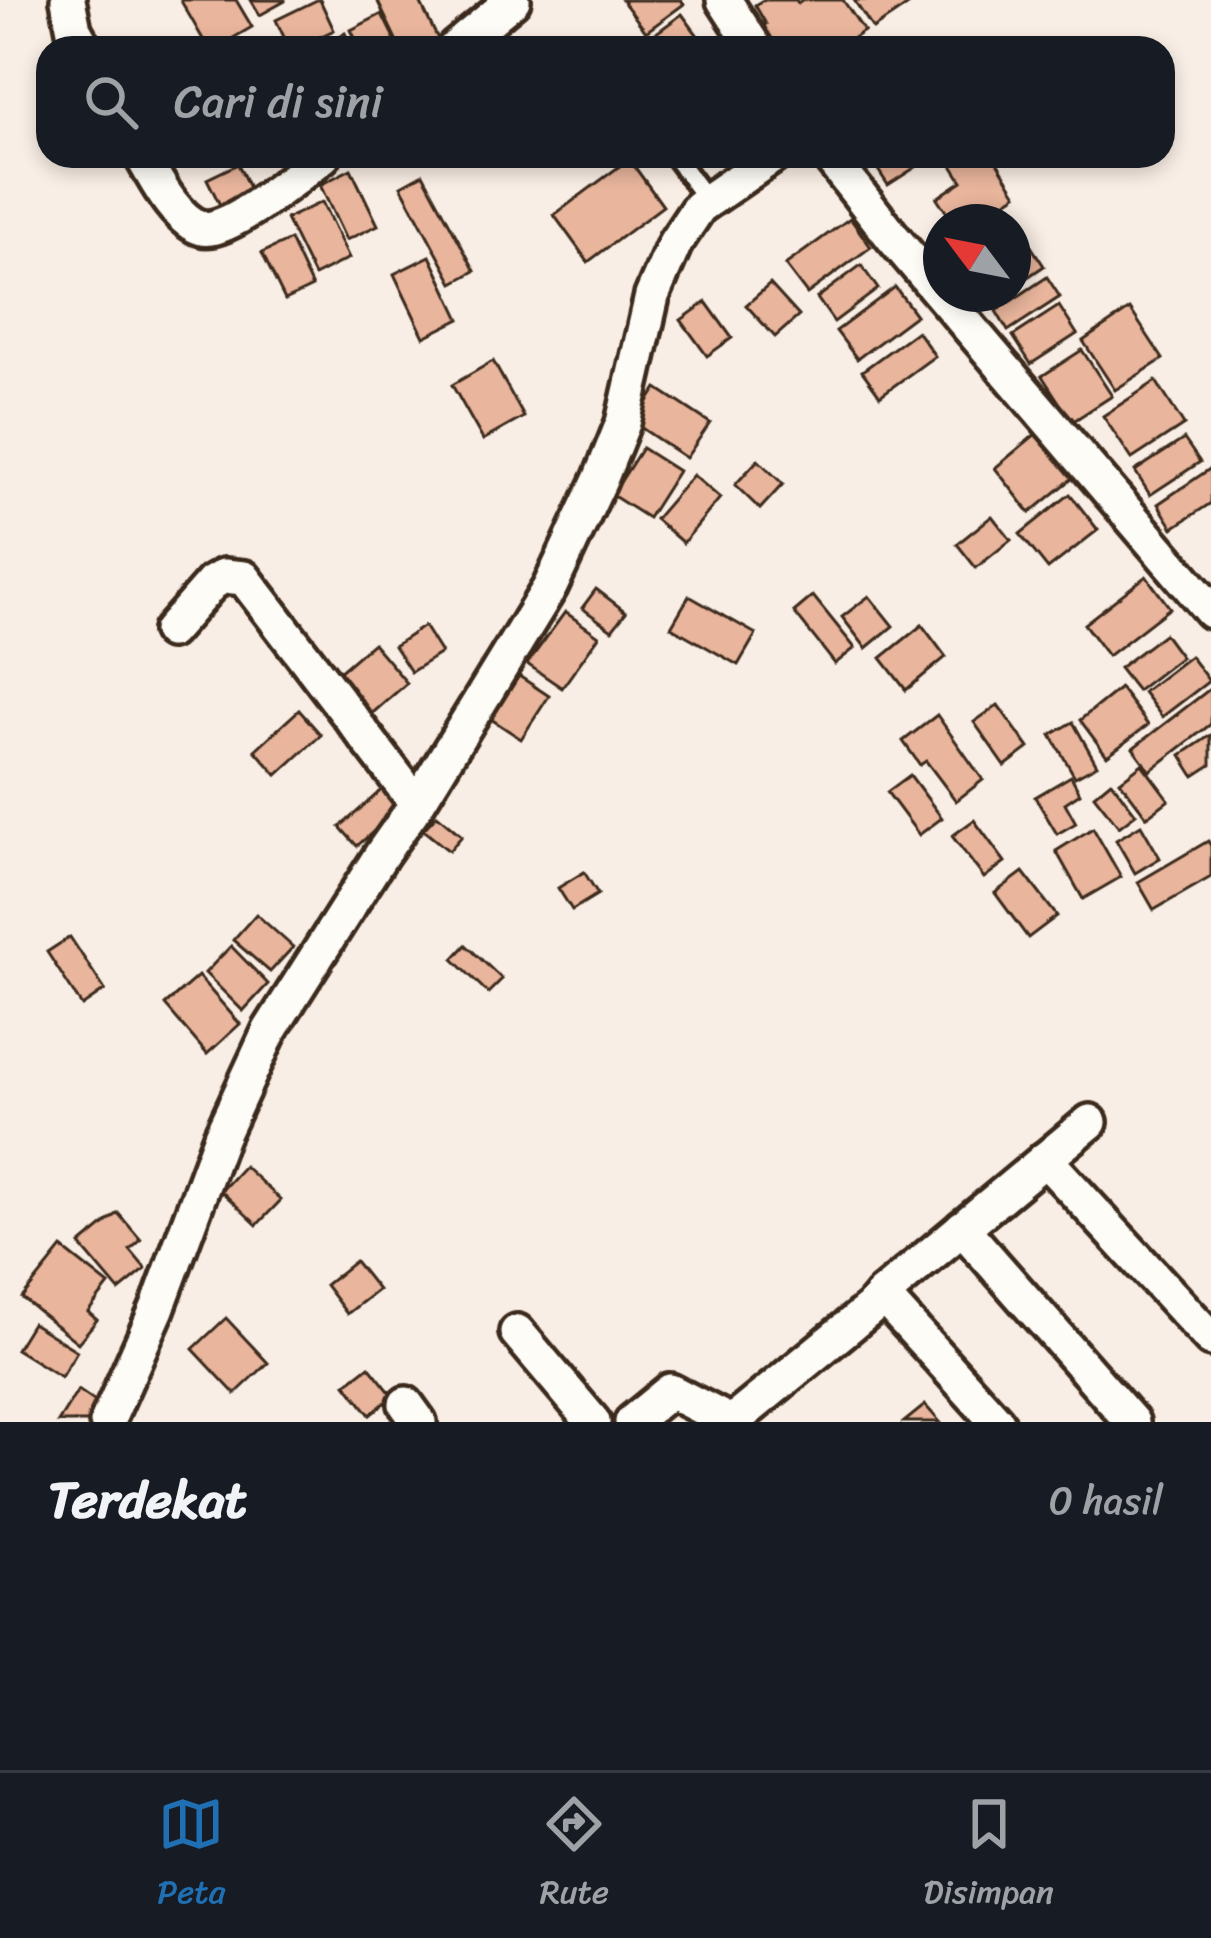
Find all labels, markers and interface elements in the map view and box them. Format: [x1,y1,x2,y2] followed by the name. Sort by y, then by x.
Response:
[36,36,1175,168] search box
[174,62,383,142] text: Cari di sini
[78,69,144,135] icon: search
[923,204,1031,312] north arrow
[48,1455,247,1545] text: Terdekat
[1048,1466,1163,1535] text: 0 hasil
[157,1791,225,1921] tab: Peta
[540,1791,609,1921] tab: Rute
[923,1791,1054,1921] tab: Disimpan

